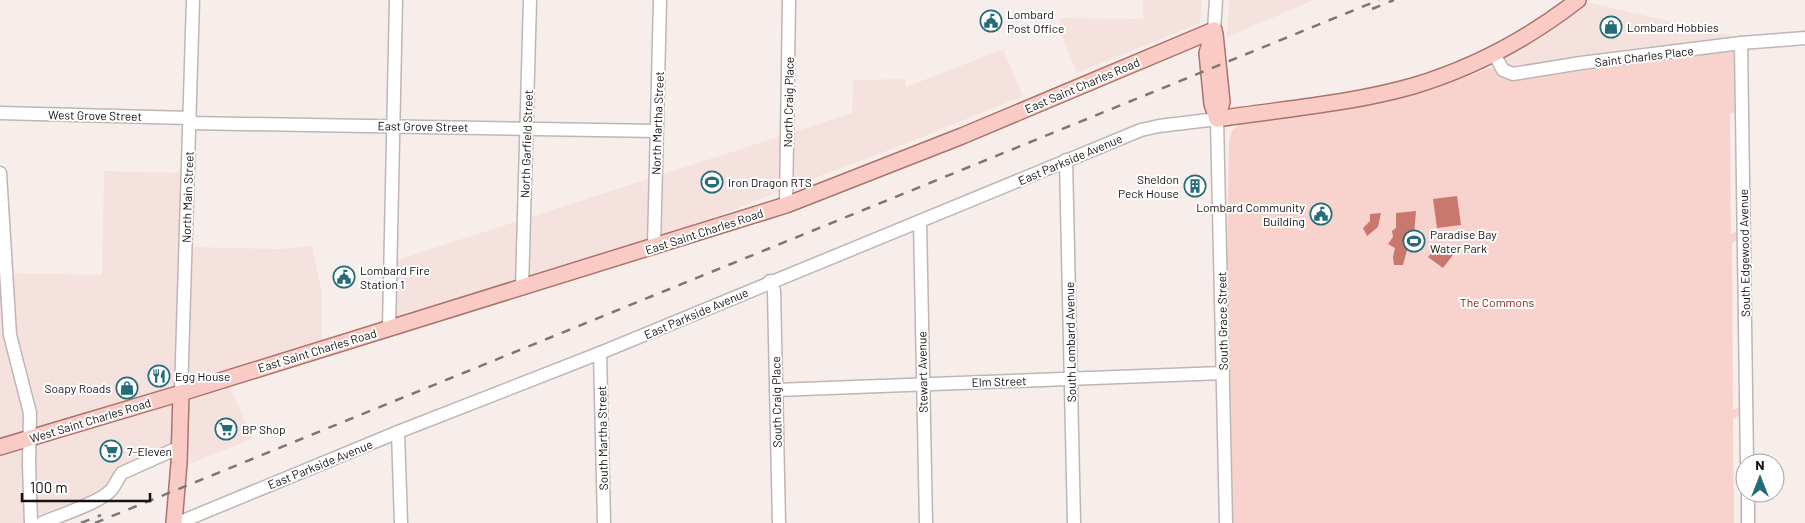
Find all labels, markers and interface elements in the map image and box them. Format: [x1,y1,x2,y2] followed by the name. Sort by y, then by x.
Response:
[1007,7,1064,35] place label: Lombard Post Office
[979,9,1003,33] public building icon: Lombard Post Office
[1599,15,1623,39] shop icon: Lombard Hobbies
[1627,20,1719,34] place label: Lombard Hobbies
[1594,43,1694,69] street label: Saint Charles Place
[1022,54,1142,116] street label: East Saint Charles Road
[780,57,796,147] street label: North Craig Place
[648,71,666,175] street label: North Martha Street
[517,90,535,198] street label: North Garfield Street
[48,107,142,123] street label: West Grove Street
[377,118,469,134] street label: East Grove Street
[1016,131,1124,187] street label: East Parkside Avenue
[178,151,196,243] street label: North Main Street
[700,170,724,194] sports icon: Iron Dragon RTS
[1118,172,1179,200] place label: Sheldon Peck House
[1183,174,1207,198] building icon: Sheldon Peck House
[728,175,812,189] place label: Iron Dragon RTS
[1736,189,1752,317] street label: South Edgewood Avenue
[1196,200,1305,228] place label: Lombard Community Building
[1309,202,1333,226] public building icon: Lombard Community Building
[643,205,765,257] street label: East Saint Charles Road
[1430,227,1497,255] place label: Paradise Bay Water Park
[1402,229,1426,253] sports icon: Paradise Bay Water Park
[360,263,430,291] place label: Lombard Fire Station 1
[332,265,356,289] public building icon: Lombard Fire Station 1
[1214,271,1230,371] street label: South Grace Street
[1062,282,1078,402] street label: South Lombard Avenue
[642,285,750,341] street label: East Parkside Avenue
[1460,295,1534,309] park label: The Commons
[256,325,378,375] street label: East Saint Charles Road
[914,331,930,413] street label: Stewart Avenue
[768,356,784,448] street label: South Craig Place
[147,364,171,388] restaurant icon: Egg House
[175,369,231,383] place label: Egg House
[971,373,1027,389] street label: Elm Street
[115,376,139,400] shop icon: Soapy Roads
[45,381,111,395] place label: Soapy Roads
[594,386,610,490] street label: South Martha Street
[28,395,152,445] street label: West Saint Charles Road
[214,417,238,441] supermarket icon: BP Shop
[242,422,286,436] place label: BP Shop
[266,437,374,491] street label: East Parkside Avenue
[99,439,123,463] supermarket icon: 7-Eleven
[127,444,172,458] place label: 7-Eleven
[1735,453,1785,503] north arrow
[1755,456,1765,473] text: N
[22,470,150,502] scale bar
[30,478,68,496] text: 100 m

